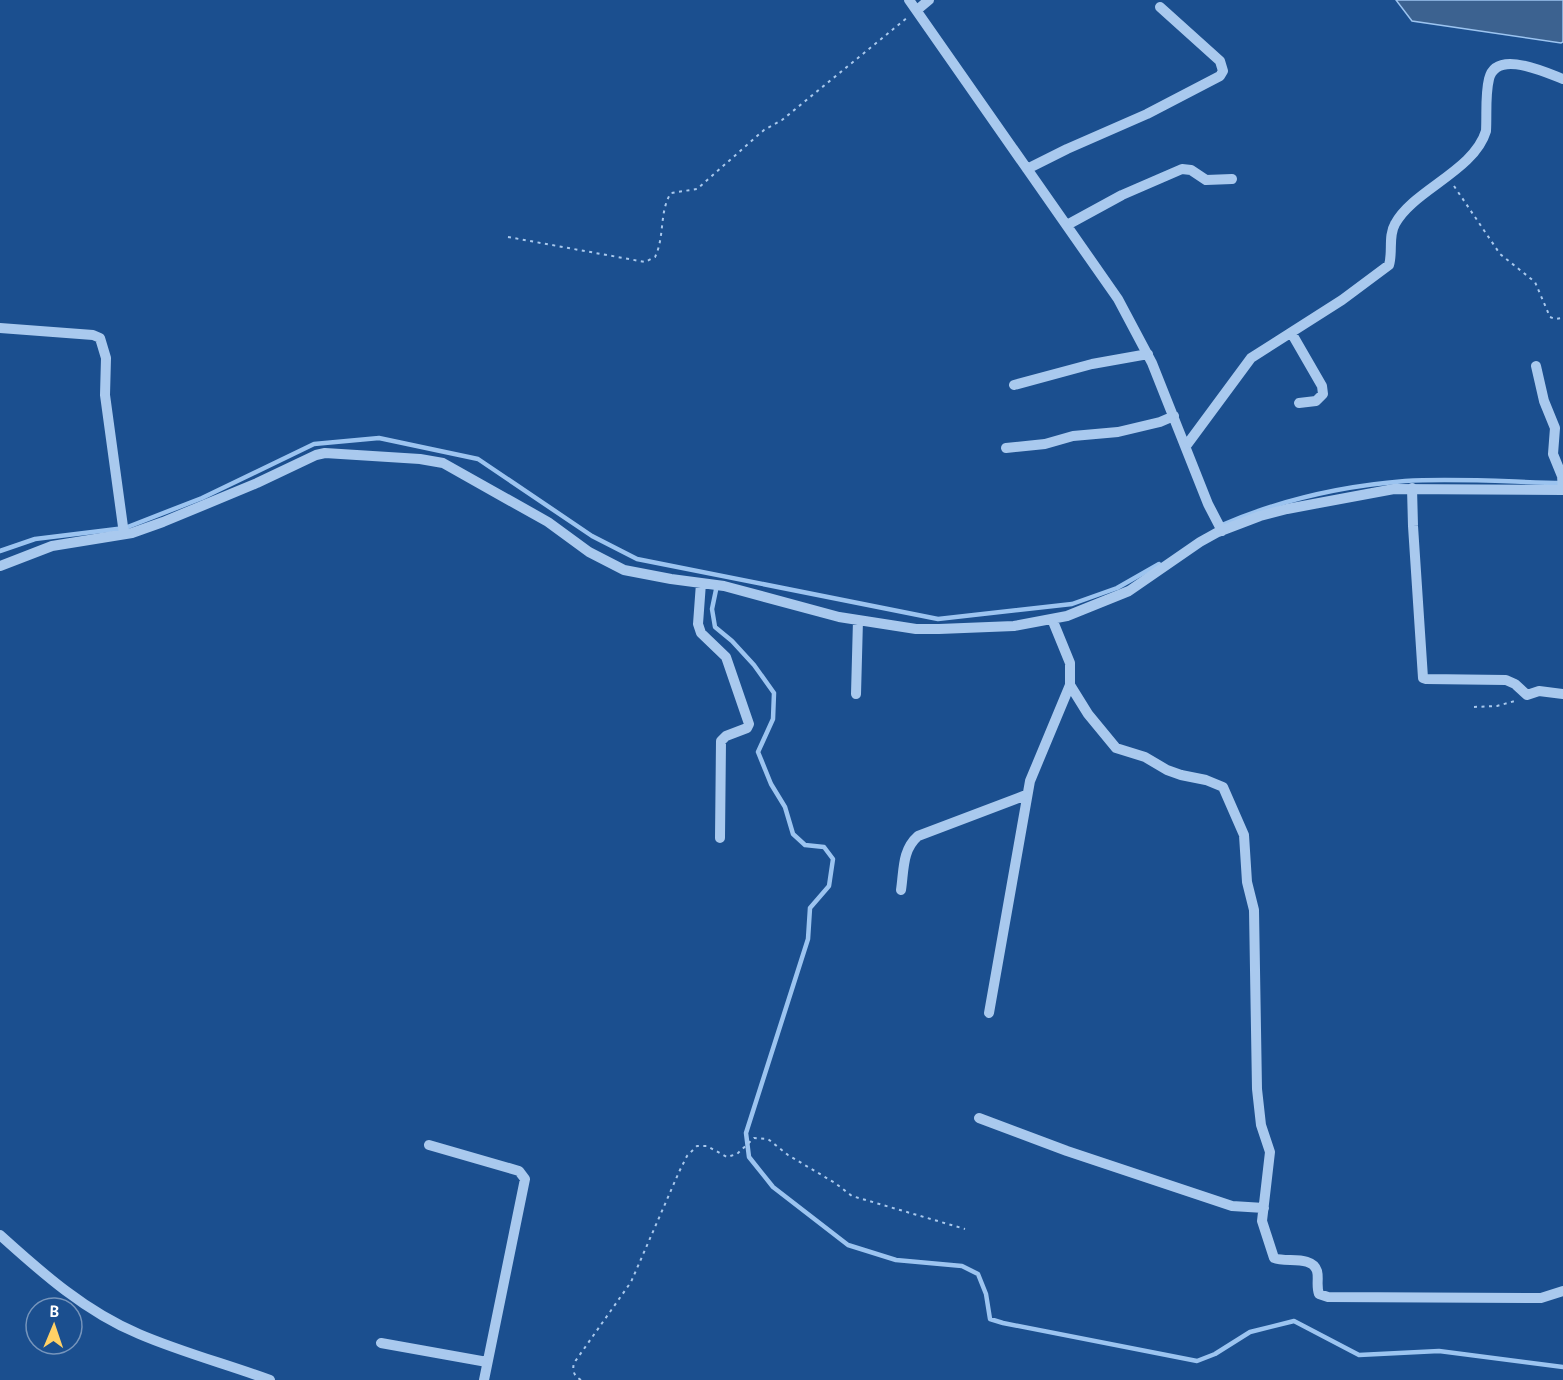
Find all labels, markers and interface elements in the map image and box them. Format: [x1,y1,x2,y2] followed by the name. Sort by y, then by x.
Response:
[24,1296,84,1356] north arrow
[49,1301,60,1321] text: B

